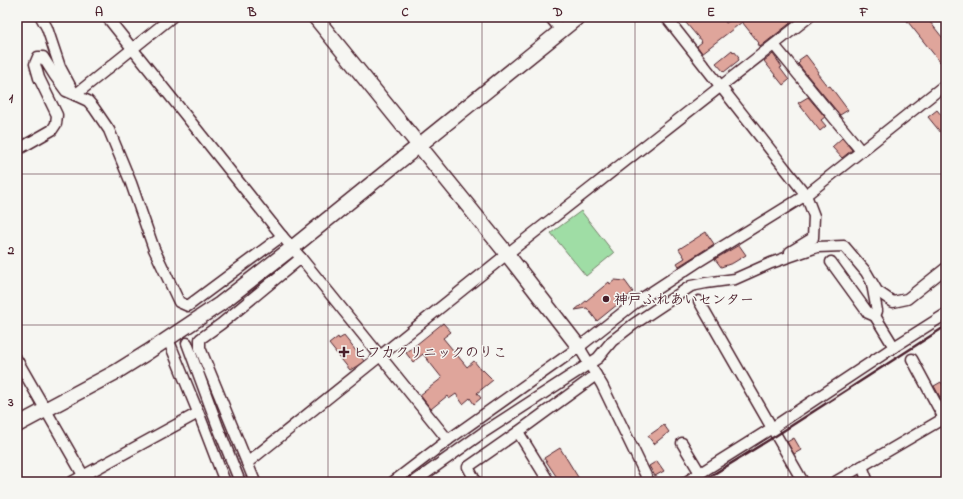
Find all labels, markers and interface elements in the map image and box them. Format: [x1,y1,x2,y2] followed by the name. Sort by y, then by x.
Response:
[95,3,103,22] text: A
[247,3,257,22] text: B
[401,3,409,22] text: C
[552,3,563,22] text: D
[707,3,715,22] text: E
[859,3,869,22] text: F
[9,89,14,108] text: 1
[7,241,15,260] text: 2
[614,290,754,311] place label: 神戸ふれあいセンター
[601,294,611,304] marker: 神戸ふれあいセンター
[353,343,507,364] place label: ヒフカクリニックのりこ
[338,346,350,358] marker: ヒフカクリニックのりこ
[7,393,14,412] text: 3

